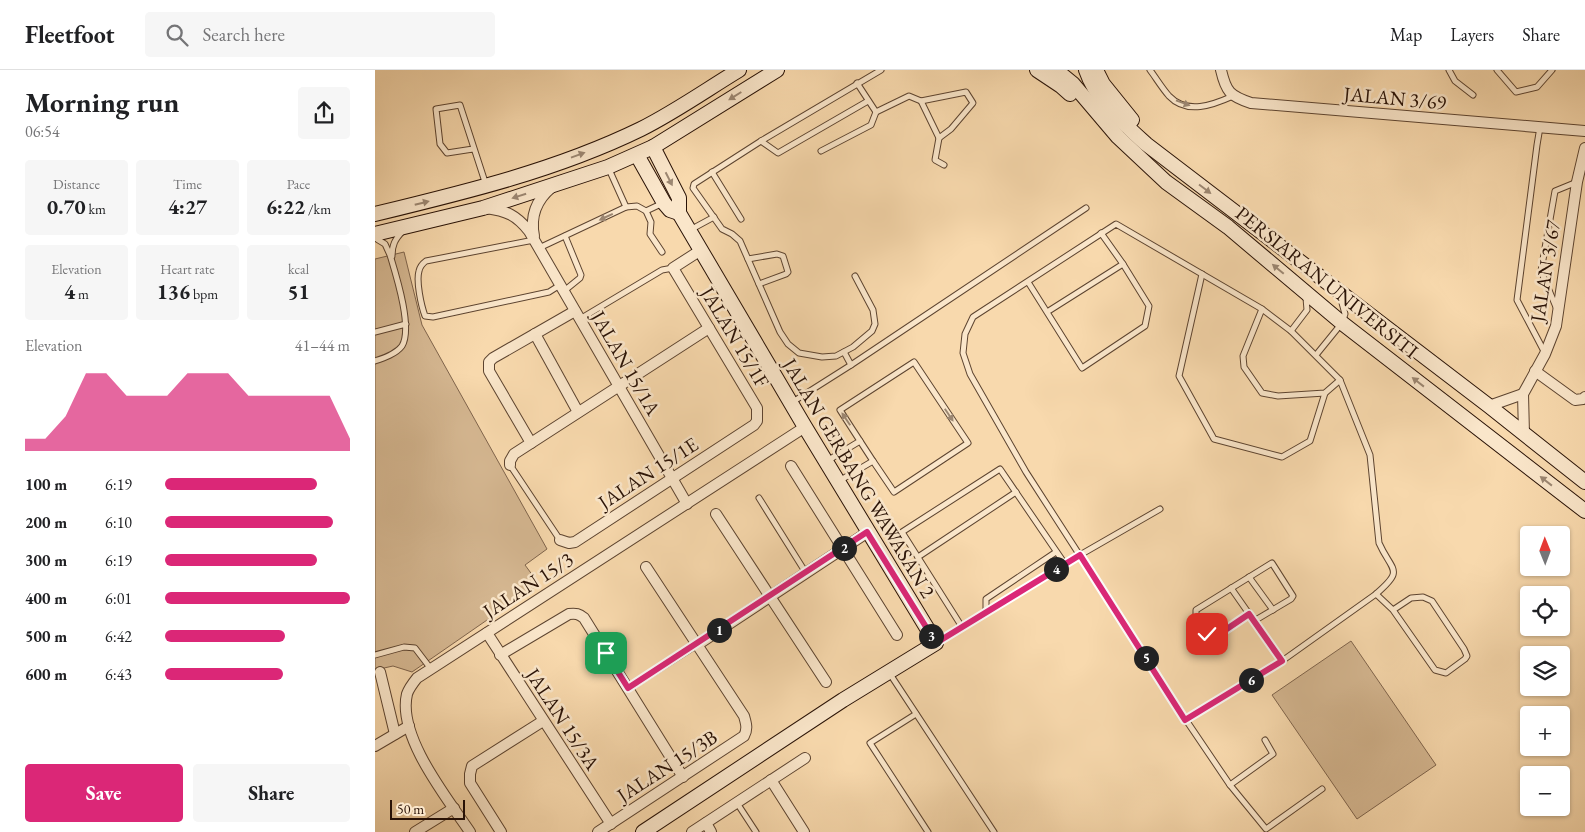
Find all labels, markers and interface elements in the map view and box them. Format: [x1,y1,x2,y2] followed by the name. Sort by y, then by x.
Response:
[145,12,495,57] search box
[25,19,115,50] text: Fleetfoot
[163,21,191,49] icon: search
[203,22,285,47] text: Search here
[1390,23,1422,46] text: Map
[1450,23,1494,46] text: Layers
[1522,23,1560,46] text: Share
[1341,80,1448,115] street label: JALAN 3/69
[25,84,179,120] text: Morning run
[298,87,350,139] button: share
[729,91,742,101] one-way arrow
[1176,99,1191,107] one-way arrow
[25,121,60,142] text: 06:54
[570,151,585,158] one-way arrow
[666,172,674,186] one-way arrow
[53,175,100,193] text: Distance
[173,175,202,193] text: Time
[287,175,310,193] text: Pace
[1198,184,1211,195] one-way arrow
[512,192,527,200] one-way arrow
[47,193,86,220] text: 0.70
[168,193,207,220] text: 4:27
[266,193,305,220] text: 6:22
[415,199,430,207] one-way arrow
[86,200,106,218] text: km
[305,200,331,218] text: /km
[1230,200,1424,364] street label: PERSIARAN UNIVERSITI
[599,213,613,221] one-way arrow
[1524,218,1566,326] street label: JALAN 3/67
[51,260,102,278] text: Elevation
[160,260,215,278] text: Heart rate
[288,260,309,278] text: kcal
[1272,264,1284,275] one-way arrow
[64,278,75,305] text: 4
[157,278,190,305] text: 136
[287,278,310,305] text: 51
[694,280,775,392] street label: JALAN 15/1F
[75,285,89,303] text: m
[190,285,218,303] text: bpm
[585,304,666,420] street label: JALAN 15/1A
[25,335,83,356] text: Elevation
[295,335,350,356] text: 41–44 m
[778,354,940,602] street label: JALAN GERBANG WAWASAN 2
[1411,377,1425,387] one-way arrow
[944,408,954,421] one-way arrow
[841,413,851,426] one-way arrow
[591,431,703,516] street label: JALAN 15/1E
[25,474,67,495] text: 100 m
[105,474,132,495] text: 6:19
[1540,476,1553,487] one-way arrow
[25,512,67,533] text: 200 m
[105,512,132,533] text: 6:10
[1520,526,1570,576] north arrow
[1520,526,1570,816] map controls
[831,536,857,560] pin: 2
[476,546,578,625] street label: JALAN 15/3
[25,550,67,571] text: 300 m
[105,550,132,571] text: 6:19
[1043,556,1069,582] pin: 4
[1053,560,1060,578] text: 4
[1520,586,1570,636] button: locate
[25,588,67,609] text: 400 m
[105,588,132,609] text: 6:01
[1186,613,1228,655] pin
[707,618,731,642] pin: 1
[1193,620,1221,648] icon: check
[716,621,723,639] text: 1
[919,624,943,648] pin: 3
[25,626,67,647] text: 500 m
[105,626,132,647] text: 6:42
[928,627,935,645] text: 3
[585,632,627,674] pin
[592,639,620,667] icon: arrive
[1133,646,1159,670] pin: 5
[1520,646,1570,696] button: layers
[1143,649,1150,667] text: 5
[519,661,606,775] street label: JALAN 15/3A
[25,664,67,685] text: 600 m
[105,664,132,685] text: 6:43
[1239,668,1263,692] pin: 6
[1248,671,1255,689] text: 6
[1520,706,1570,756] button: +
[610,724,722,809] street label: JALAN 15/3B
[25,764,183,822] button: Save
[193,764,350,822] button: Share
[1520,766,1570,816] button: −
[390,797,465,820] scale bar
[397,800,424,818] text: 50 m

